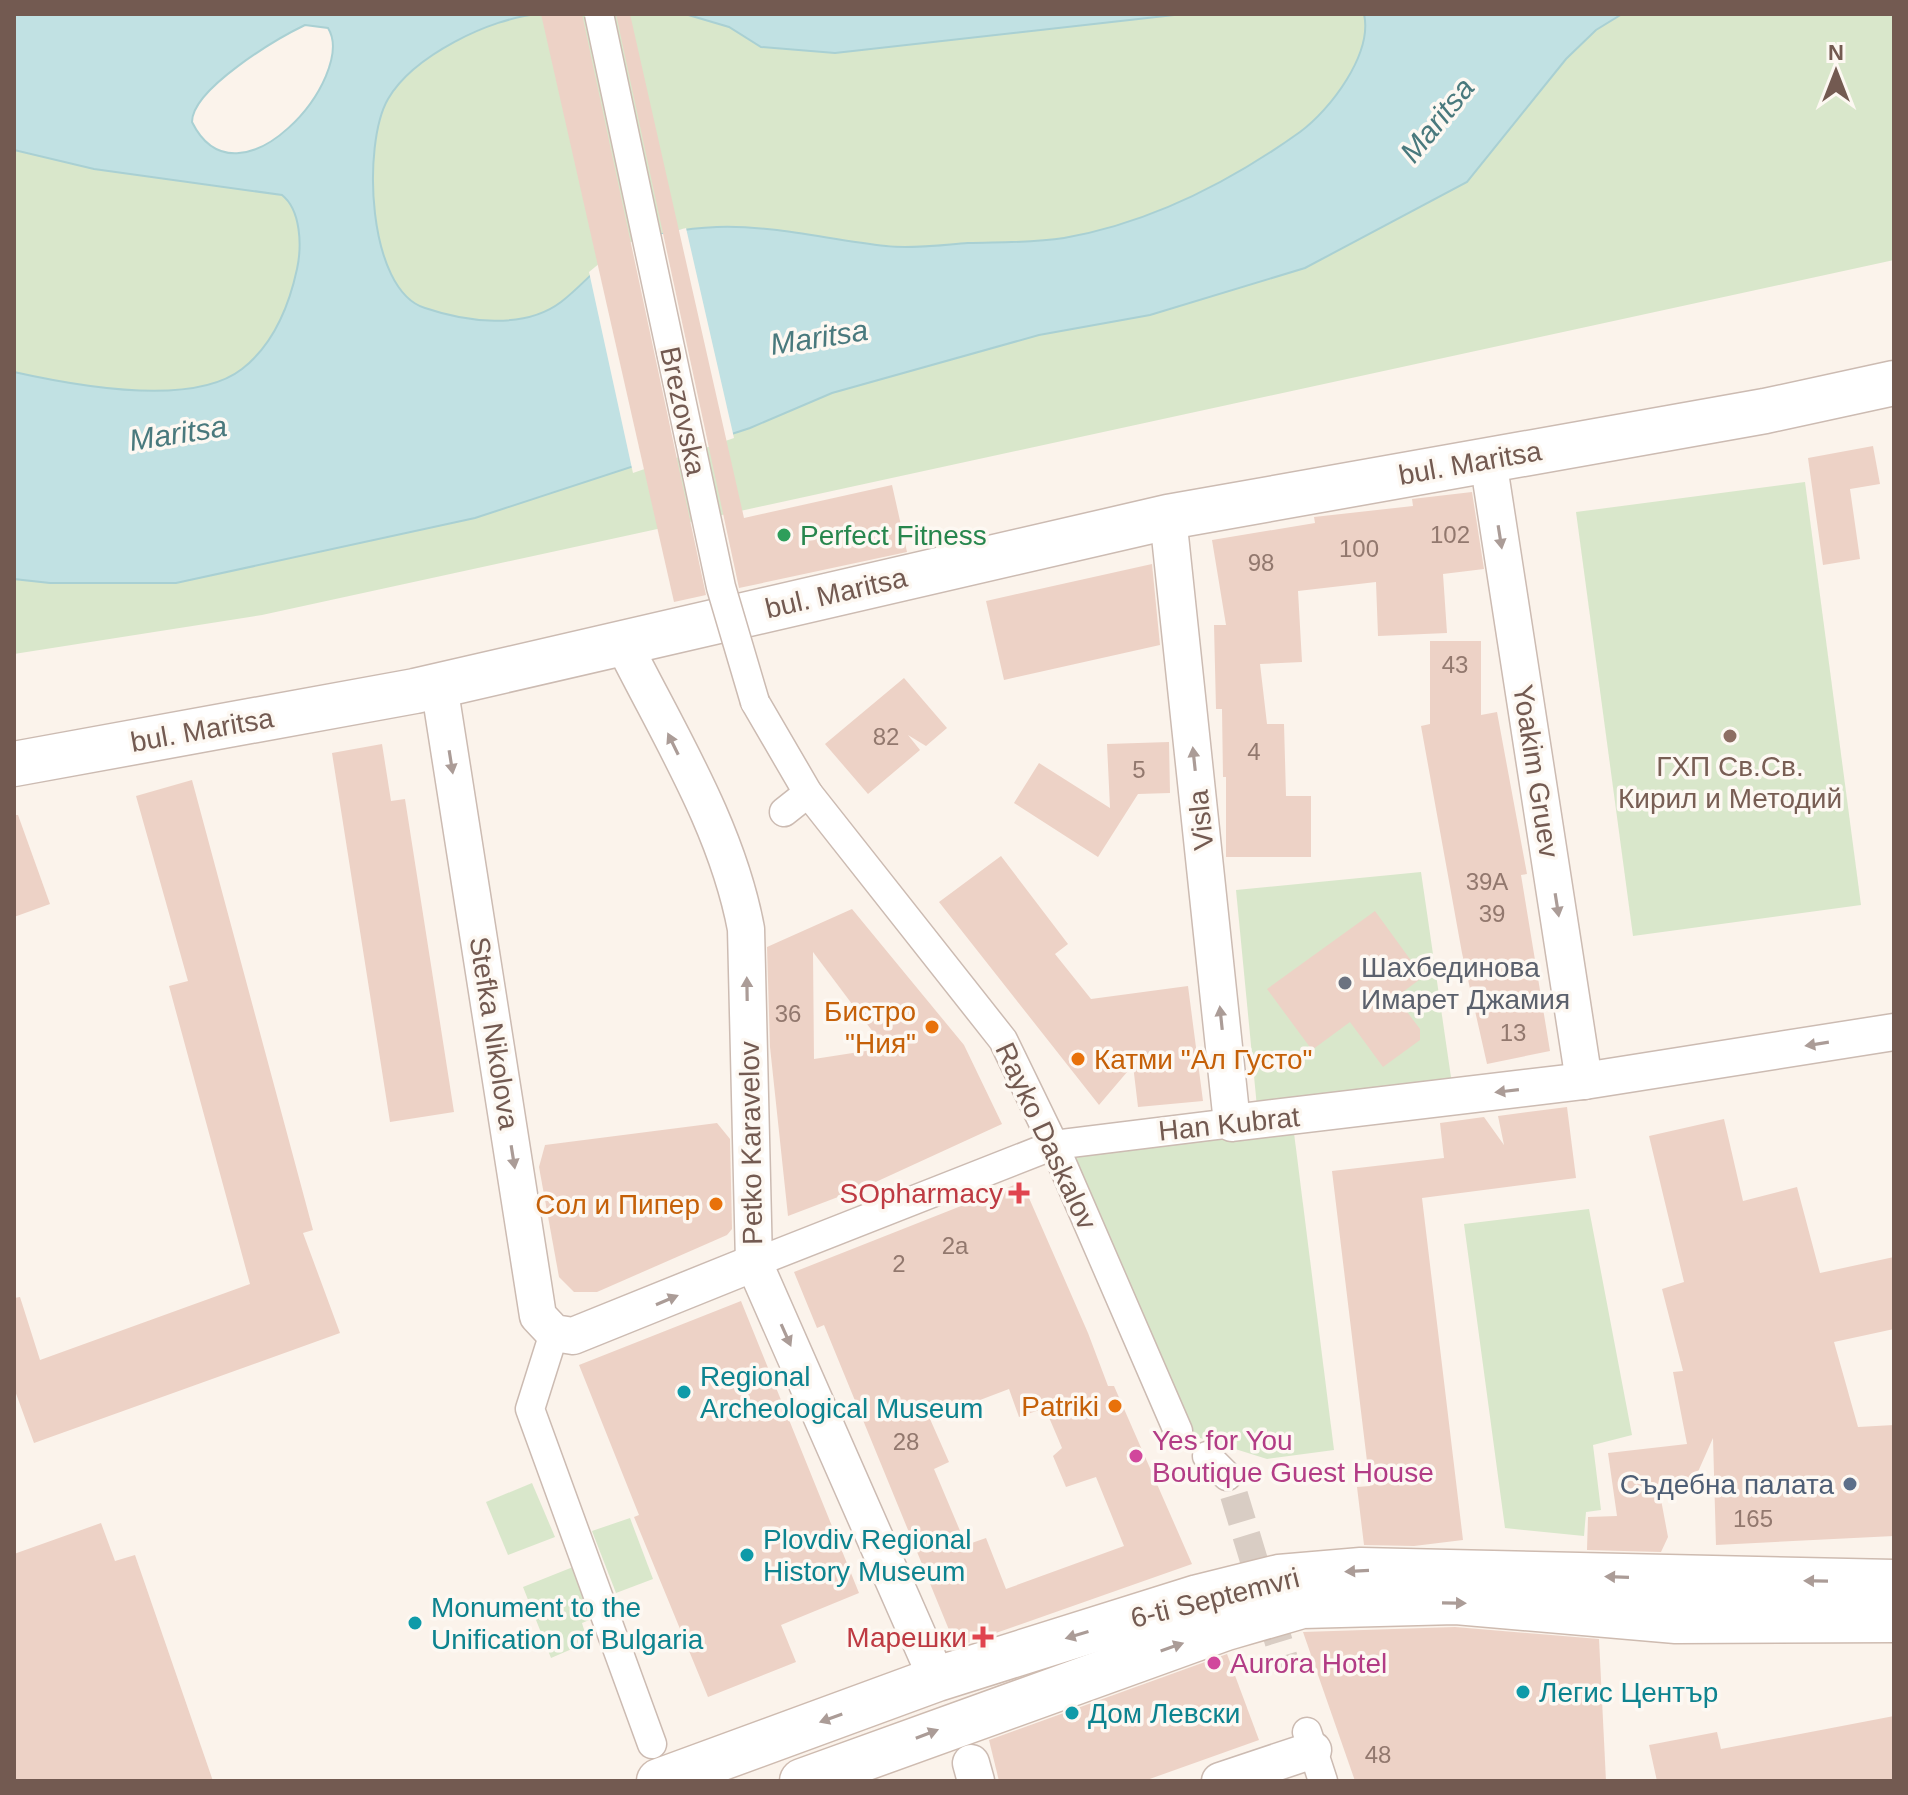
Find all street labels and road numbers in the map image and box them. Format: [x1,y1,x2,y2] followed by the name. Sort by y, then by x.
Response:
[654,344,712,479] street label: Brezovska
[1396,435,1544,491] street label: bul. Maritsa
[762,562,910,624] street label: bul. Maritsa
[1507,682,1565,860] street label: Yoakim Gruev
[128,702,276,758] street label: bul. Maritsa
[1182,788,1220,852] street label: Visla
[463,934,525,1132] street label: Stefka Nikolova
[989,1038,1103,1234] street label: Rayko Daskalov
[734,1041,768,1245] street label: Petko Karavelov
[1157,1101,1301,1147] street label: Han Kubrat
[1127,1562,1303,1634] street label: 6-ti Septemvri

